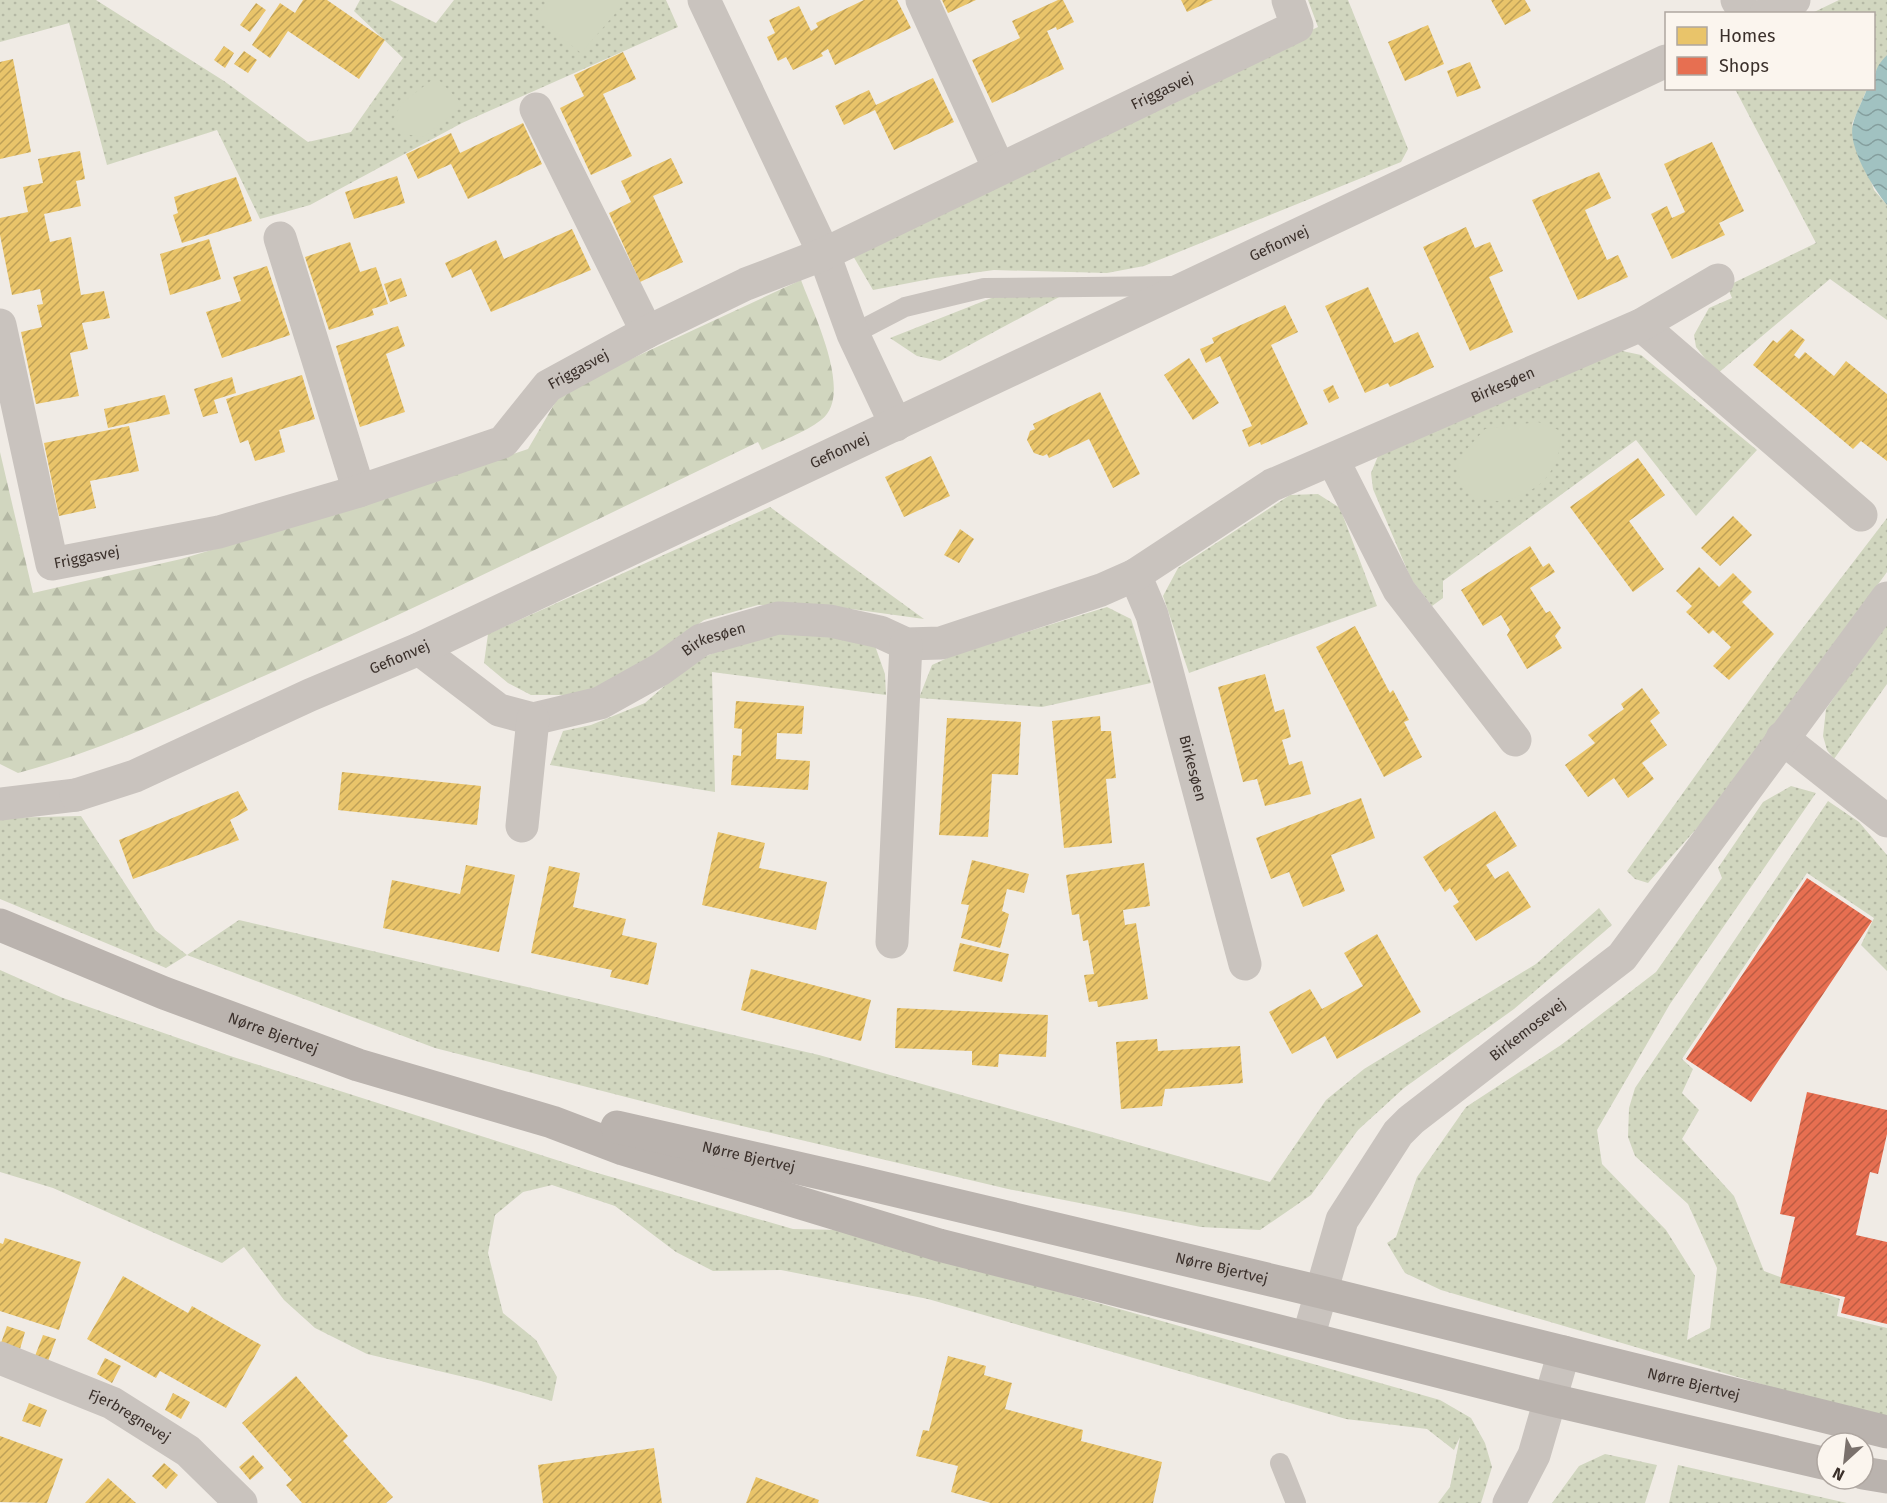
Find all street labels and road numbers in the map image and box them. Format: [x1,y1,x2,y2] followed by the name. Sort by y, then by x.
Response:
[1128,69,1196,114] street label: Friggasvej
[1247,222,1312,265] street label: Gefionvej
[545,346,612,393] street label: Friggasvej
[1468,363,1537,407] street label: Birkesøen
[807,429,872,472] street label: Gefionvej
[52,542,121,572] street label: Friggasvej
[678,619,748,660] street label: Birkesøen
[367,636,432,678] street label: Gefionvej
[1175,733,1210,803] street label: Birkesøen
[1486,995,1569,1065] street label: Birkemosevej
[226,1009,321,1058] street label: Nørre Bjertvej
[700,1138,797,1176] street label: Nørre Bjertvej
[1174,1249,1270,1288] street label: Nørre Bjertvej
[1646,1364,1742,1404] street label: Nørre Bjertvej
[86,1385,174,1447] street label: Fjerbregnevej

